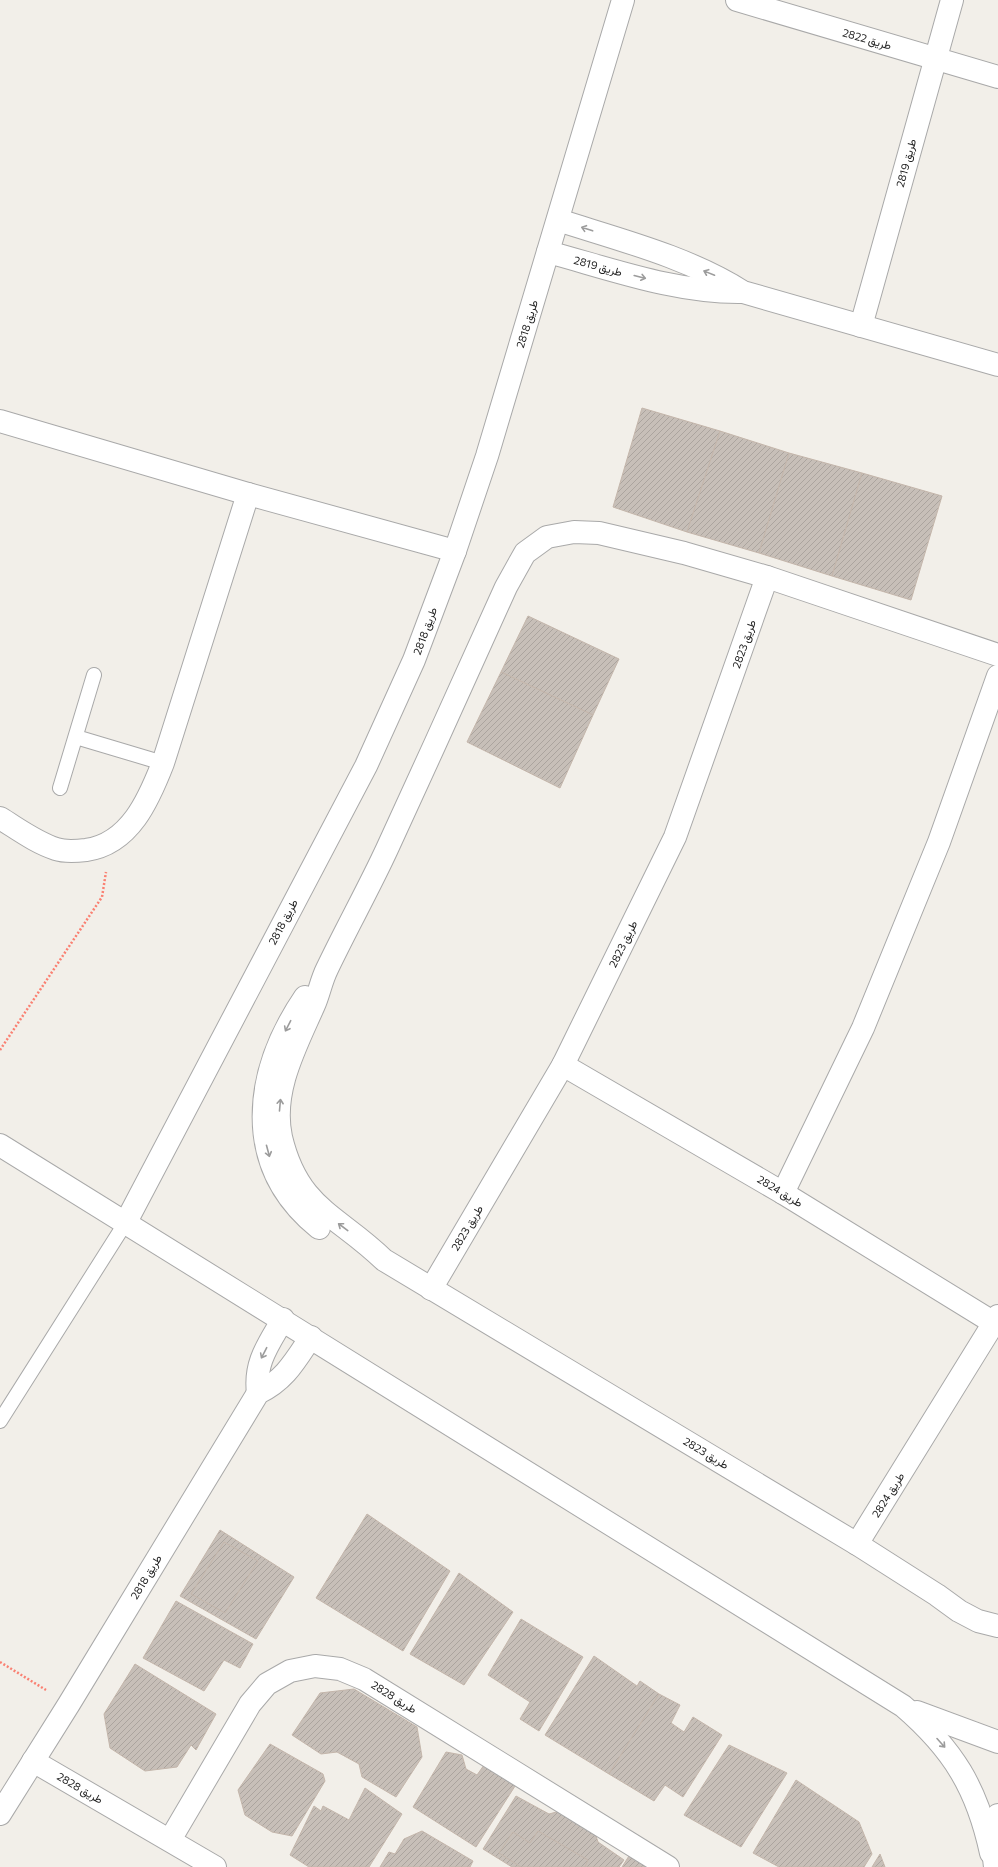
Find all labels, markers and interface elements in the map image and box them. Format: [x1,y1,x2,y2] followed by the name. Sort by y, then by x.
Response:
[841,25,893,53] street label: طريق 2822
[893,137,919,189] street label: طريق 2819
[580,225,593,232] one-way arrow
[572,253,624,279] street label: طريق 2819
[703,269,715,277] one-way arrow
[633,273,646,281] one-way arrow
[513,298,541,350] street label: طريق 2818
[410,605,440,657] street label: طريق 2818
[729,618,759,670] street label: طريق 2823
[265,897,301,947] street label: طريق 2818
[606,918,640,970] street label: طريق 2823
[284,1020,291,1032] one-way arrow
[277,1099,284,1112] one-way arrow
[265,1144,272,1157] one-way arrow
[755,1172,805,1210] street label: طريق 2824
[448,1203,486,1253] street label: طريق 2823
[338,1223,349,1231] one-way arrow
[260,1347,267,1359] one-way arrow
[681,1434,731,1472] street label: طريق 2823
[869,1470,907,1520] street label: طريق 2824
[127,1552,165,1602] street label: طريق 2818
[369,1678,419,1716] street label: طريق 2828
[937,1738,946,1748] one-way arrow
[54,1769,106,1807] street label: طريق 2828

